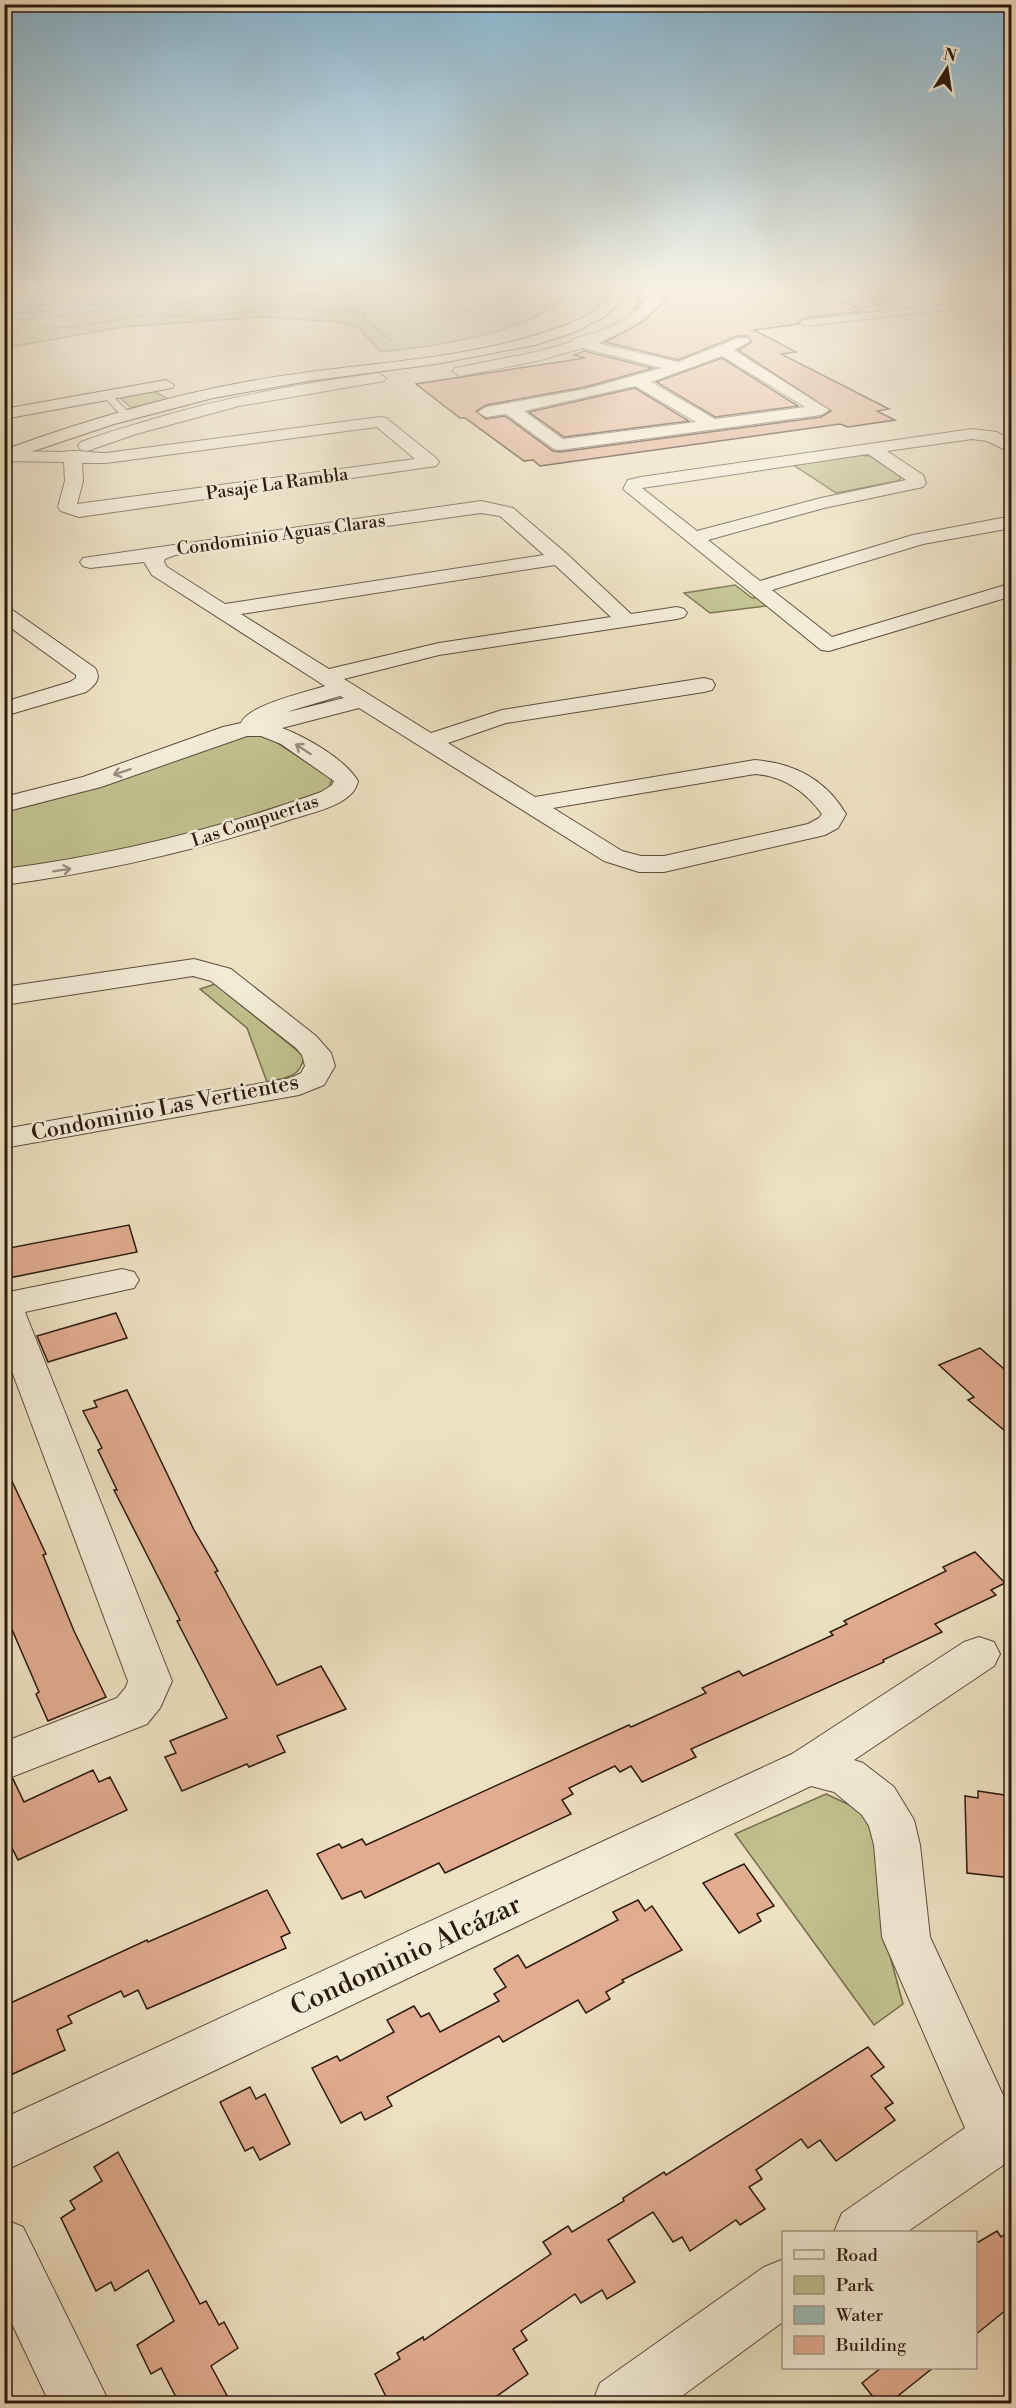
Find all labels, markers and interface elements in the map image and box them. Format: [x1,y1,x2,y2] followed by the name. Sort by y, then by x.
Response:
[917,39,977,99] north arrow
[942,44,959,66] text: N
[204,463,350,505] street label: Pasaje La Rambla
[175,509,387,561] street label: Condominio Aguas Claras
[295,743,312,756] one-way arrow
[113,768,132,779] one-way arrow
[188,790,322,852] street label: Las Compuertas
[52,864,72,875] one-way arrow
[29,1069,301,1147] street label: Condominio Las Vertientes
[285,1887,527,2024] street label: Condominio Alcázar
[782,2231,977,2369] legend
[836,2244,879,2267] text: Road
[836,2274,875,2297] text: Park
[835,2304,884,2327] text: Water
[835,2334,907,2357] text: Building

